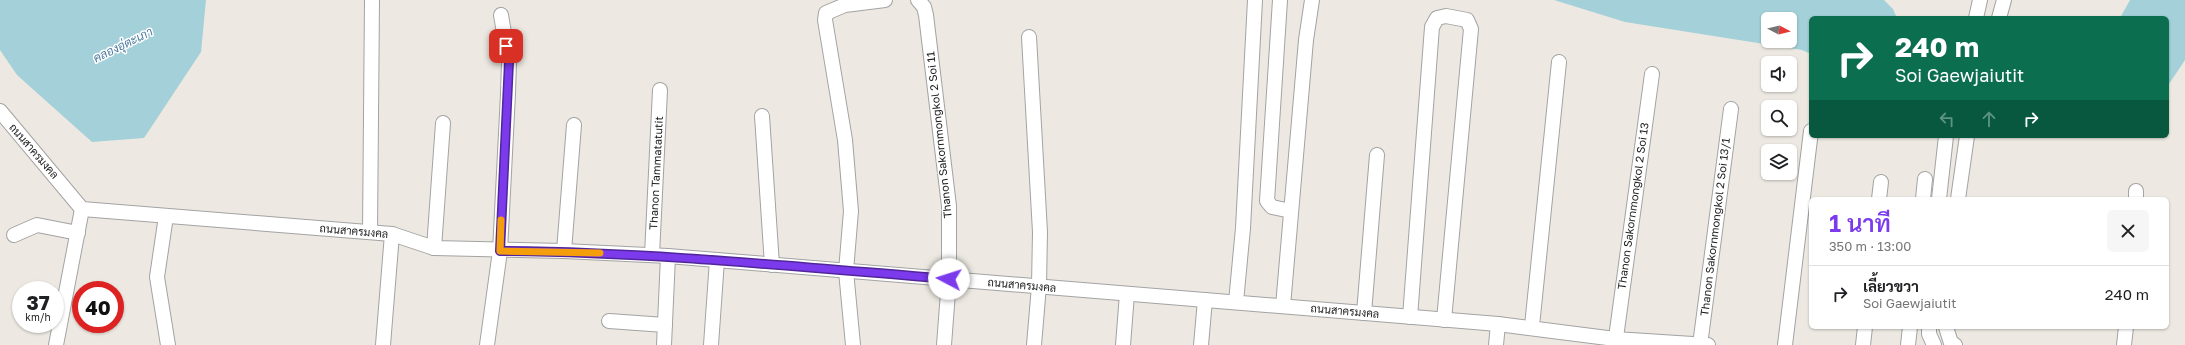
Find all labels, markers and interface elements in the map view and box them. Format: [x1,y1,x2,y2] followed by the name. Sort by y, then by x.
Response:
[1761,12,1797,48] north arrow
[1761,12,1797,180] map controls
[91,24,156,67] water label: คลองอุ่ตะเภา
[489,29,523,63] pin
[1895,30,1979,63] text: 240 m
[1829,32,1881,84] icon: right
[495,35,517,57] icon: arrive
[923,51,954,219] street label: Thanon Sakornmongkol 2 Soi 11
[1761,56,1797,92] button: sound
[1895,64,2024,86] text: Soi Gaewjaiutit
[1761,100,1797,136] button: search
[1936,108,1958,130] icon: left
[1978,108,2000,130] icon: ahead
[2020,108,2042,130] icon: right
[646,116,665,230] street label: Thanon Tammatatutit
[7,120,62,181] street label: ถนนสาครมงคล
[1614,122,1651,290] street label: Thanon Sakornmongkol 2 Soi 13
[1697,137,1732,317] street label: Thanon Sakornmongkol 2 Soi 13/1
[1761,144,1797,180] button: layers
[1829,208,1891,237] text: 1 นาที
[2107,210,2149,252] button: close
[319,221,389,240] street label: ถนนสาครมงคล
[1829,238,1911,254] text: 350 m · 13:00
[928,258,970,300] position arrow
[987,275,1057,294] street label: ถนนสาครมงคล
[1863,277,1919,295] text: เลี้ยวขวา
[72,281,124,333] speed limit sign: 40
[1829,283,1851,305] icon: right
[2105,285,2149,303] text: 240 m
[26,290,50,314] text: 37
[1863,295,1956,311] text: Soi Gaewjaiutit
[1310,301,1380,320] street label: ถนนสาครมงคล
[25,311,51,323] text: km/h

